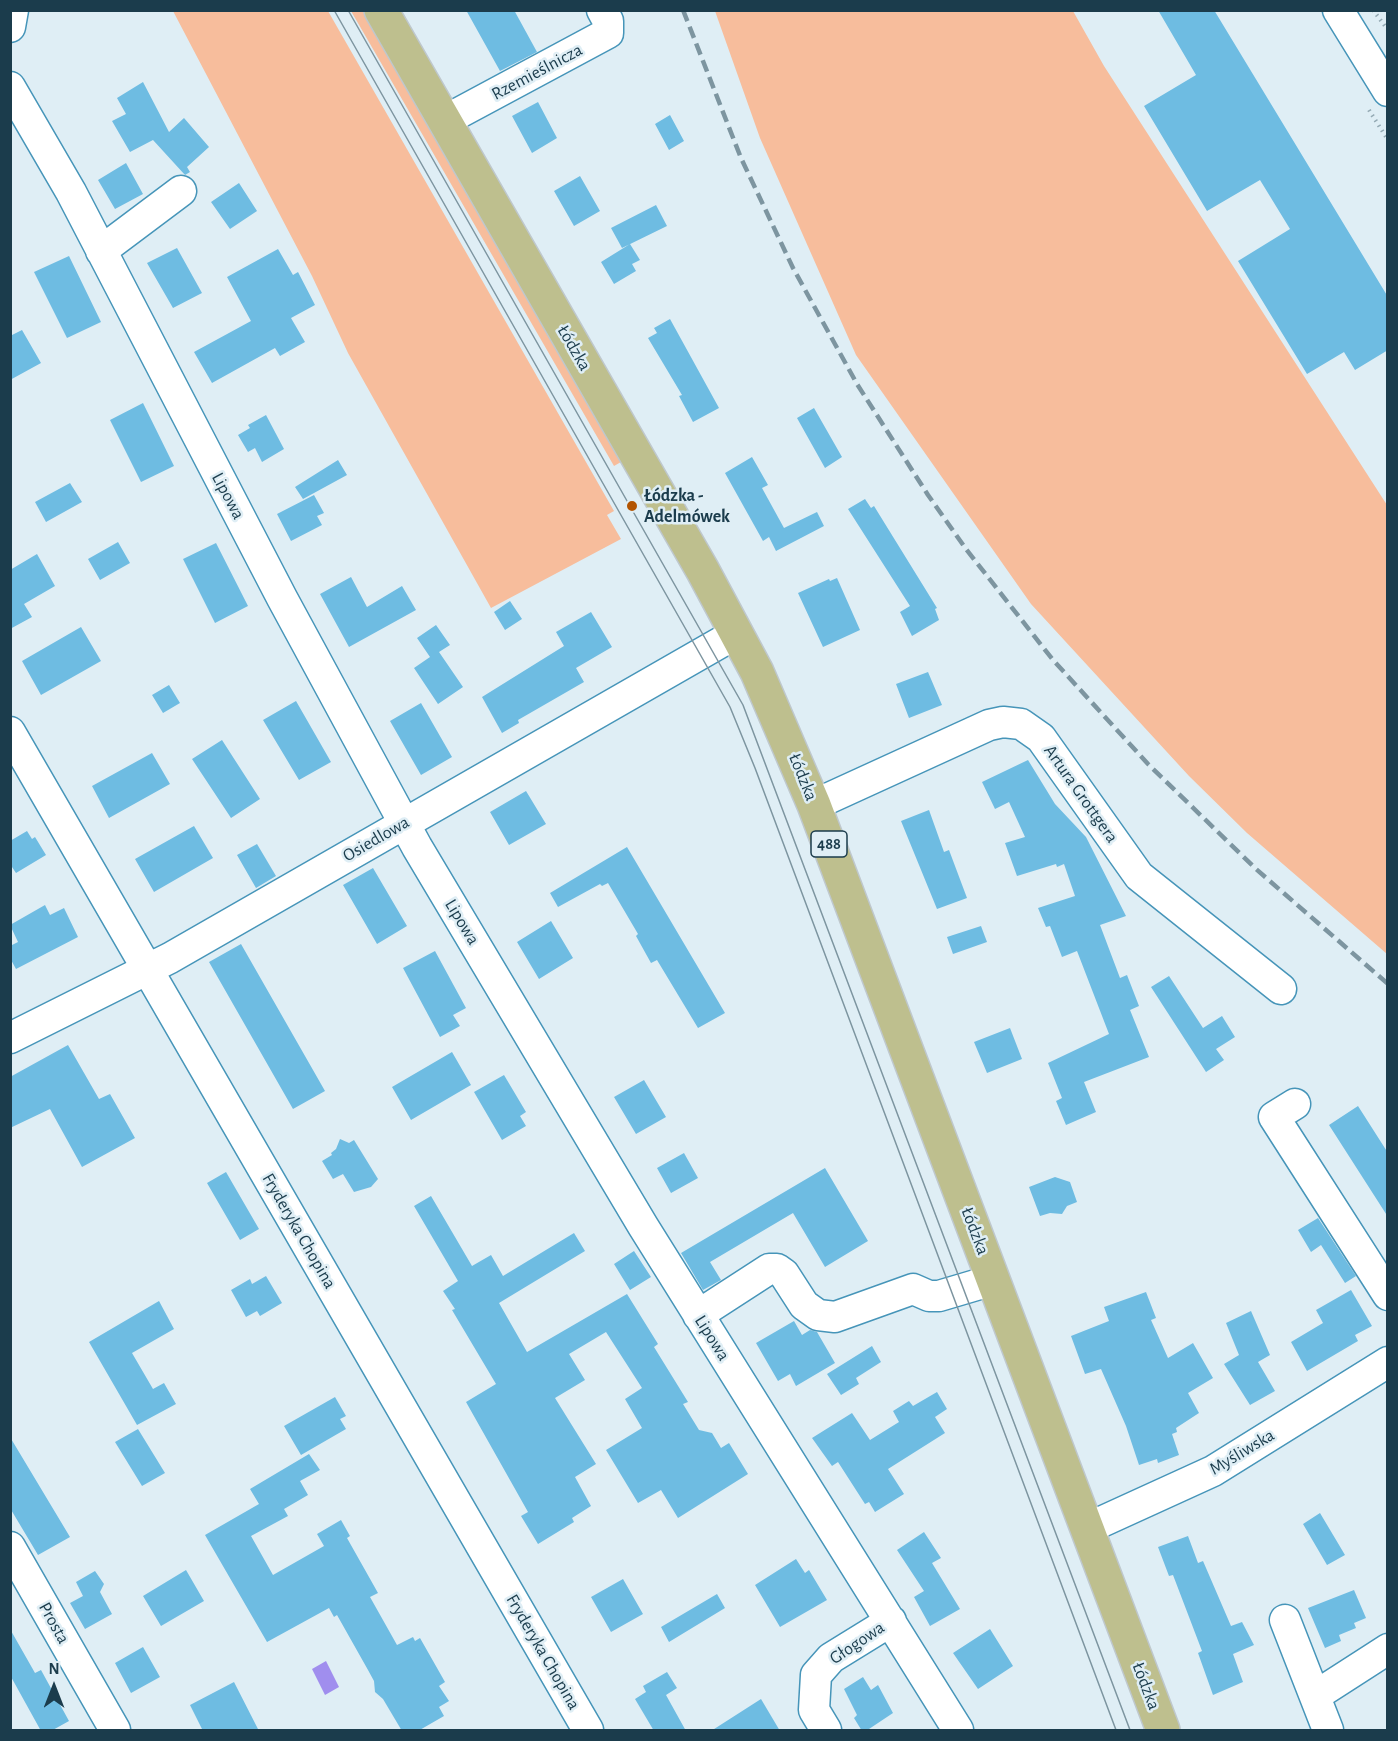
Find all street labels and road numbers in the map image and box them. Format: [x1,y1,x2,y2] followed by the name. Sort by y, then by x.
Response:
[488,39,586,105] street label: Rzemieślnicza
[552,321,596,375] street label: Łódzka
[207,469,249,523] street label: Lipowa
[1039,741,1123,847] street label: Artura Grottgera
[784,750,822,804] street label: Łódzka
[339,811,413,867] street label: Osiedlowa
[811,831,847,857] road number: 488
[440,895,484,949] street label: Lipowa
[257,1169,341,1293] street label: Fryderyka Chopina
[956,1204,994,1258] street label: Łódzka
[690,1311,734,1365] street label: Lipowa
[1206,1424,1278,1480] street label: Myśliwska
[501,1590,585,1714] street label: Fryderyka Chopina
[34,1598,74,1648] street label: Prosta
[825,1617,889,1669] street label: Głogowa
[1127,1659,1165,1713] street label: Łódzka

